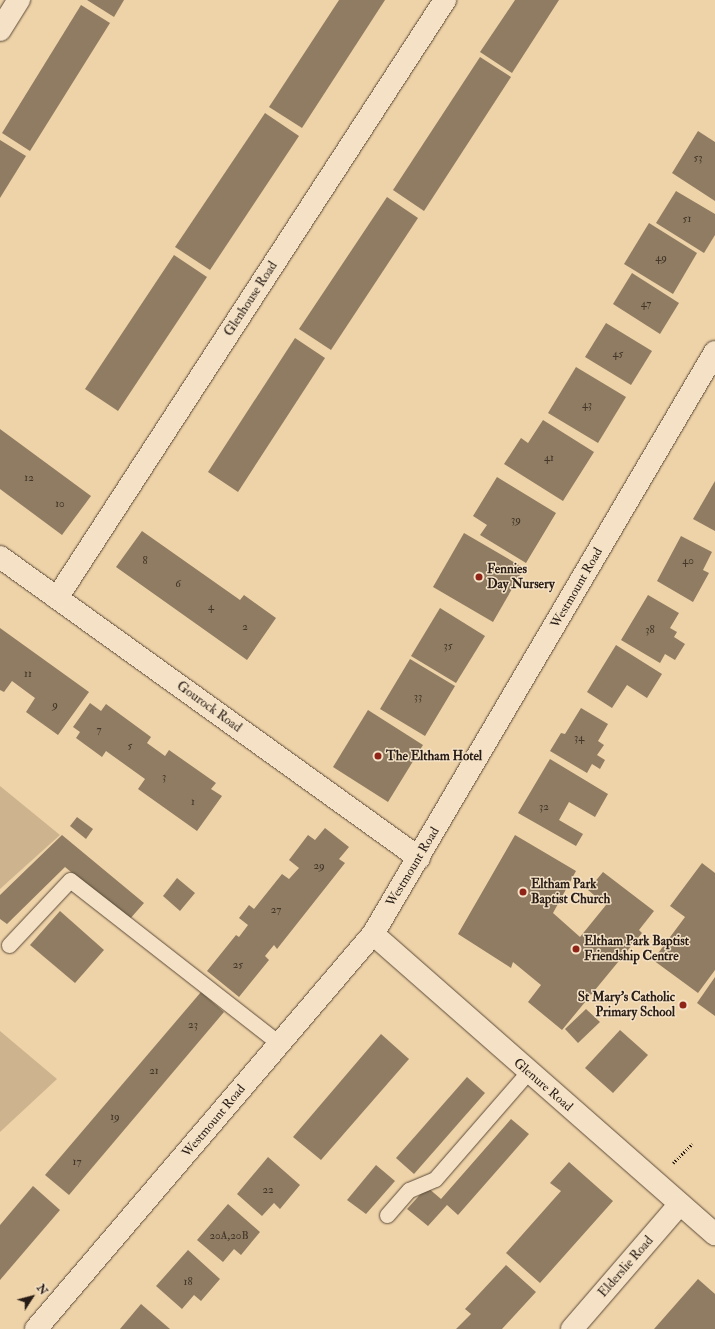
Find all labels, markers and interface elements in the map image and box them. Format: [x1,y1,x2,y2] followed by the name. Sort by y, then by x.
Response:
[693,151,703,165] house number: 53
[683,212,691,226] house number: 51
[655,251,667,265] house number: 49
[221,259,281,339] street label: Glenhouse Road
[641,297,651,311] house number: 47
[613,347,623,361] house number: 45
[582,398,592,412] house number: 43
[544,451,554,465] house number: 41
[24,471,34,485] house number: 12
[55,497,65,511] house number: 10
[511,513,521,527] house number: 39
[548,545,606,631] street label: Westmount Road
[142,554,148,568] house number: 8
[682,554,694,568] house number: 40
[487,562,555,593] place label: Fennies Day Nursery
[474,572,484,582] marker: Fennies Day Nursery
[175,577,181,591] house number: 6
[208,600,214,614] house number: 4
[242,620,248,634] house number: 2
[645,623,655,637] house number: 38
[443,639,453,653] house number: 35
[24,667,32,681] house number: 11
[174,678,244,736] street label: Gourock Road
[414,690,422,704] house number: 33
[52,698,58,712] house number: 9
[96,723,102,737] house number: 7
[574,731,584,745] house number: 34
[128,739,132,753] house number: 5
[386,748,482,764] place label: The Eltham Hotel
[373,751,383,761] marker: The Eltham Hotel
[162,770,166,784] house number: 3
[191,795,195,809] house number: 1
[539,800,549,814] house number: 32
[383,824,443,910] street label: Westmount Road
[313,859,325,873] house number: 29
[531,877,610,908] place label: Eltham Park Baptist Church
[518,887,528,897] marker: Eltham Park Baptist Church
[271,903,281,917] house number: 27
[584,934,689,965] place label: Eltham Park Baptist Friendship Centre
[571,944,581,954] marker: Eltham Park Baptist Friendship Centre
[233,958,243,972] house number: 25
[578,990,675,1021] place label: St Mary's Catholic Primary School
[678,1000,688,1010] marker: St Mary's Catholic Primary School
[188,1018,198,1032] house number: 23
[510,1055,576,1115] street label: Glenure Road
[149,1064,159,1078] house number: 21
[179,1082,249,1160] street label: Westmount Road
[110,1110,120,1124] house number: 19
[73,1155,81,1169] house number: 17
[262,1183,274,1197] house number: 22
[209,1229,249,1243] house number: 20A,20B
[595,1233,657,1301] street label: Elderslie Road
[183,1275,193,1289] house number: 18
[12,1277,52,1317] north arrow
[34,1282,50,1297] text: N

